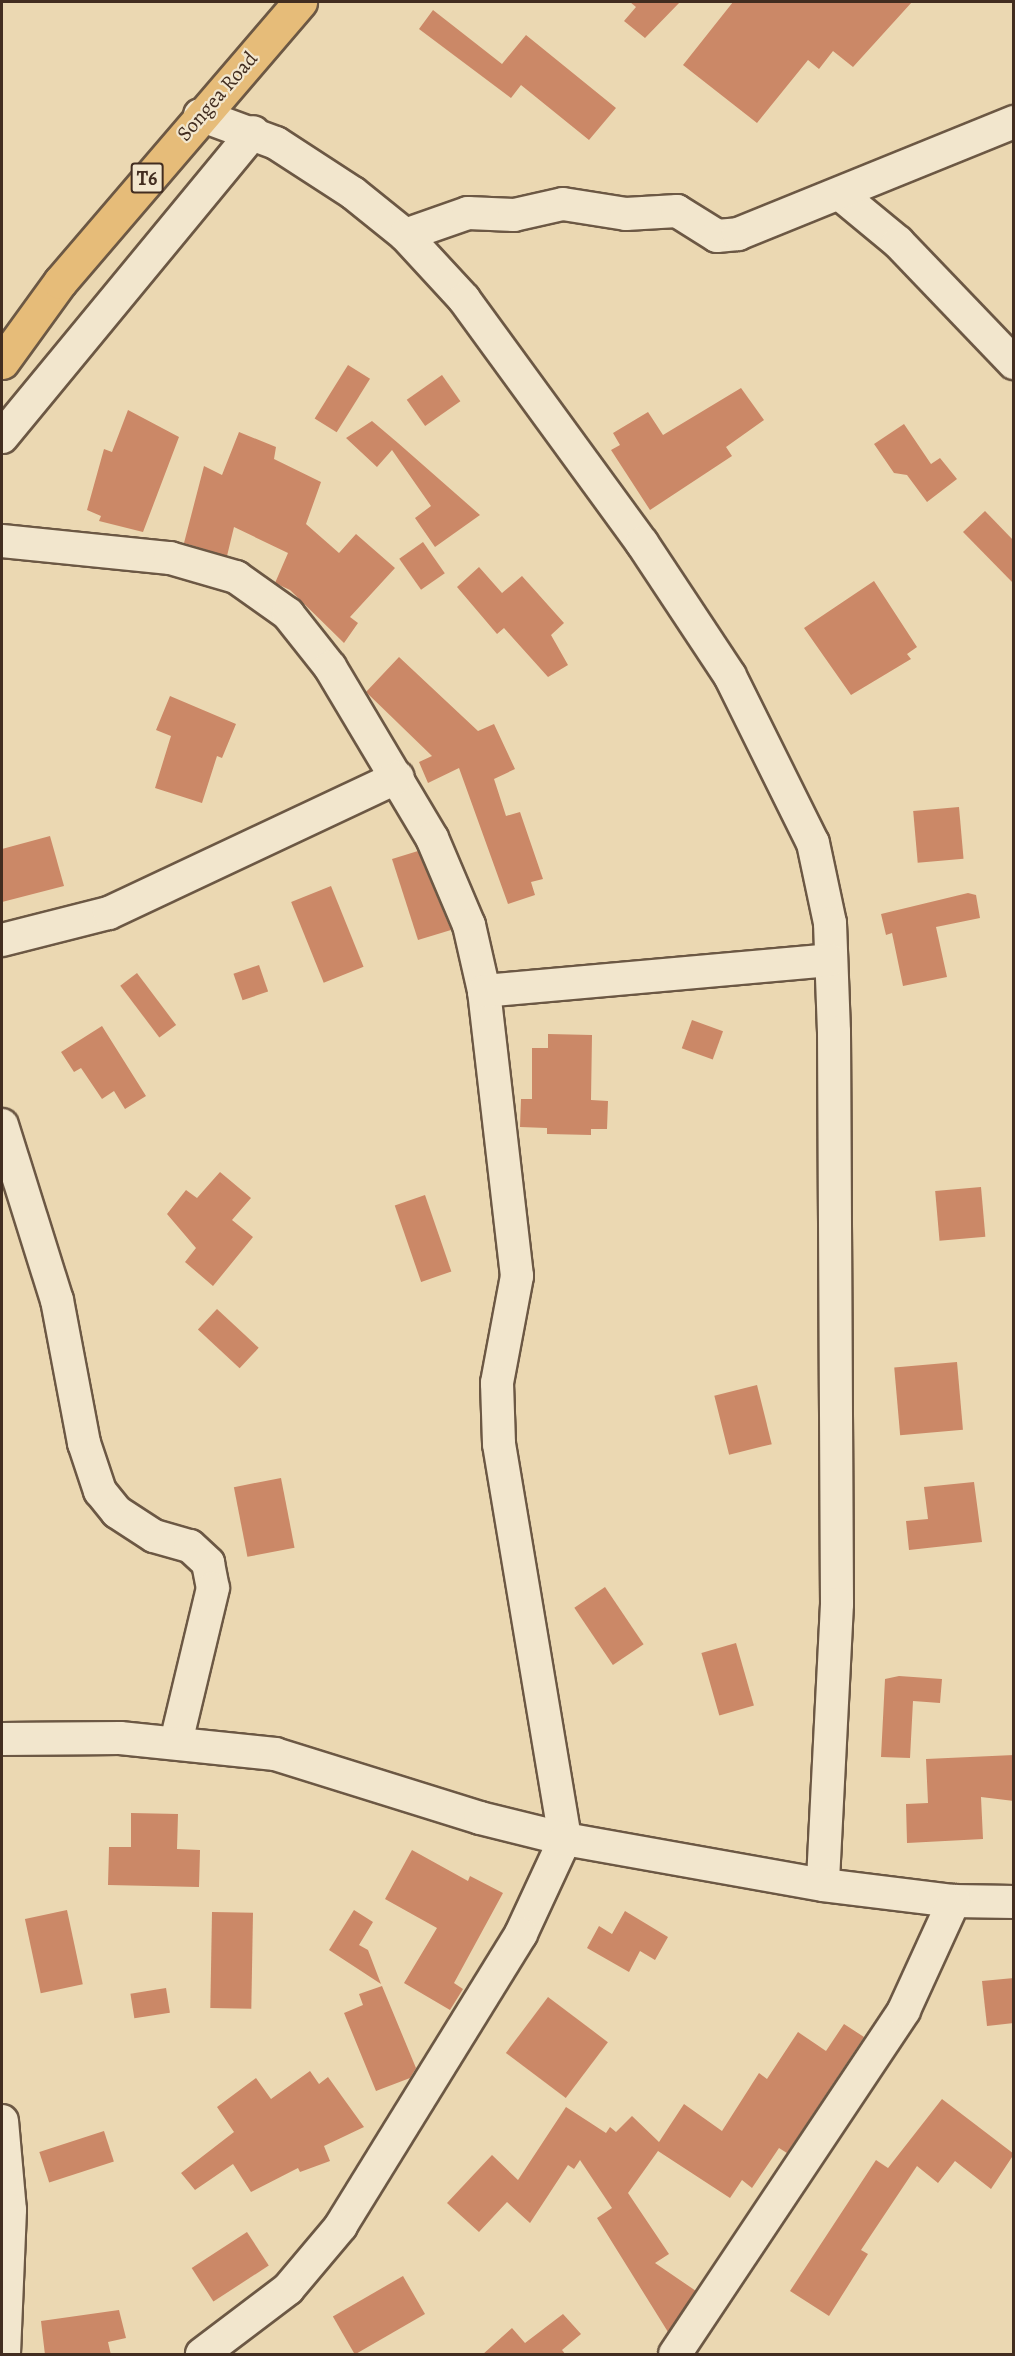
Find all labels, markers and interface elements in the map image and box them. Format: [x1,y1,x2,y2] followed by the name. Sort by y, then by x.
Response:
[171,46,263,146] street label: Songea Road
[130,161,164,195] road number: T6

